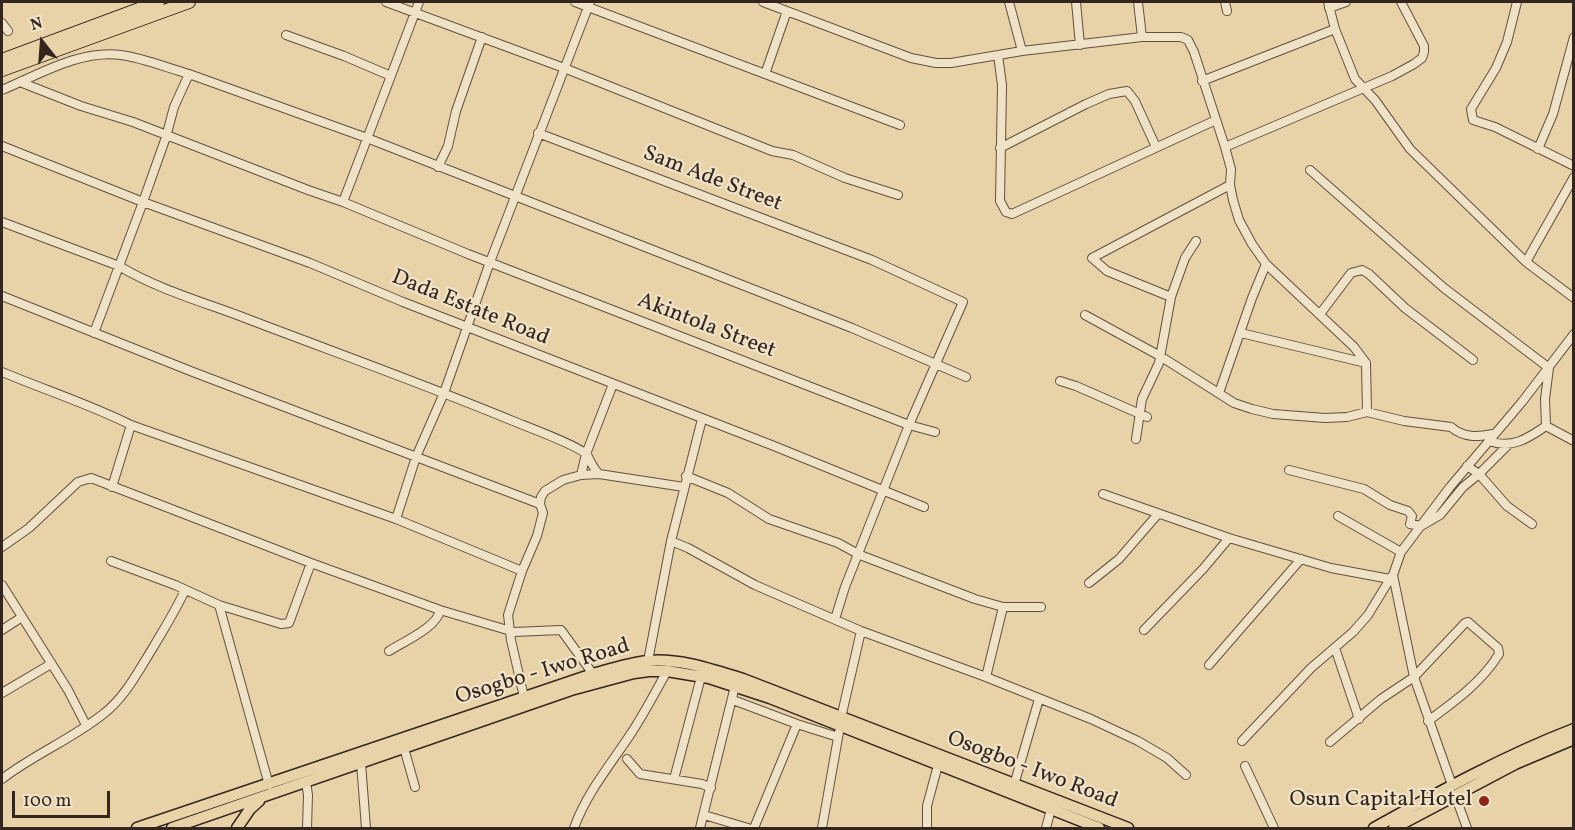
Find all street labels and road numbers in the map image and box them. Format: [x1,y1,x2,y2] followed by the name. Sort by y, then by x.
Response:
[639,141,785,219] street label: Sam Ade Street
[387,265,553,353] street label: Dada Estate Road
[633,289,779,365] street label: Akintola Street
[453,634,633,712] street label: Osogbo - Iwo Road
[943,726,1121,816] street label: Osogbo - Iwo Road

